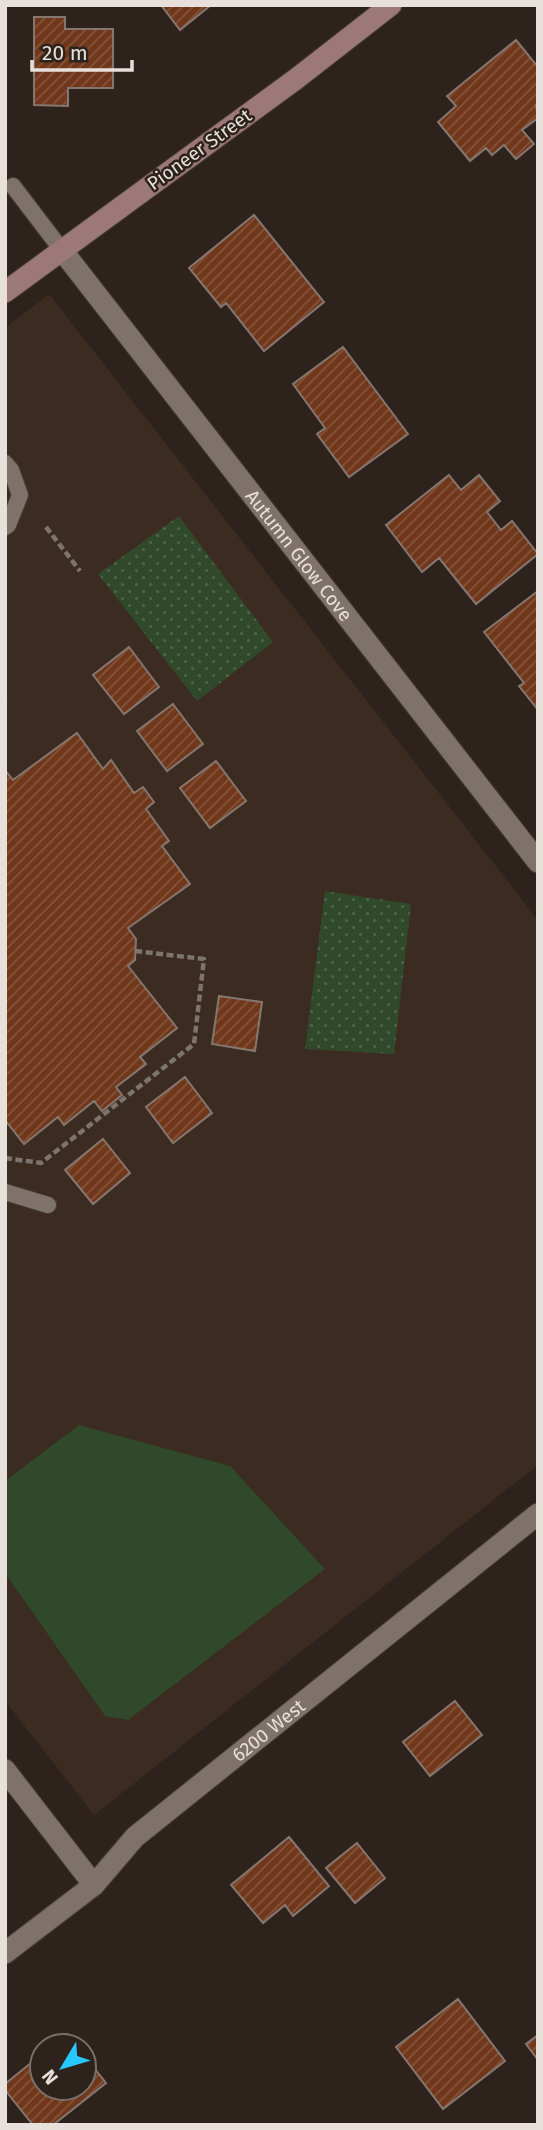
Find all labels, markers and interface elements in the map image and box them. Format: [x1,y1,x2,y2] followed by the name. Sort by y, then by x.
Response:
[32,28,131,72] scale bar
[42,40,88,66] text: 20 m
[143,104,256,195] street label: Pioneer Street
[241,485,357,626] street label: Autumn Glow Cove
[227,1694,310,1767] street label: 6200 West
[28,2032,98,2102] north arrow
[37,2065,63,2089] text: N

